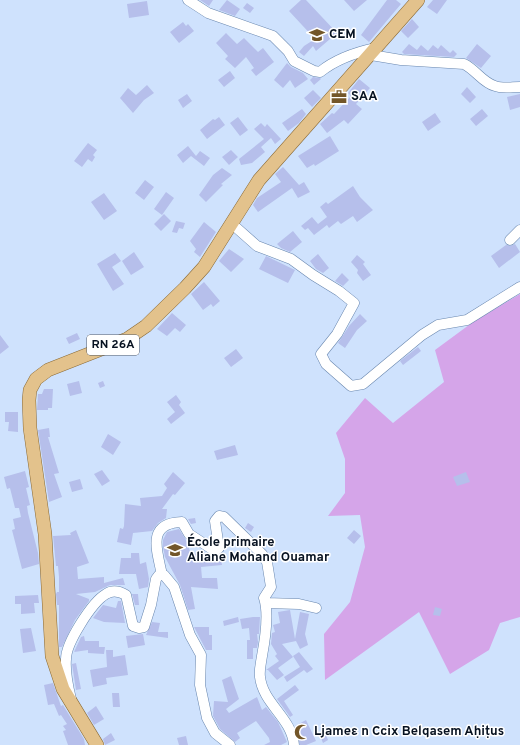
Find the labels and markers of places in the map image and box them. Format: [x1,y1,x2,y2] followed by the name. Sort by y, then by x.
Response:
[308,26,326,44] school or university icon: CEM
[329,27,356,43] place label: CEM
[330,88,348,106] office icon: SAA
[351,89,377,105] place label: SAA
[187,533,330,566] place label: École primaire Aliane Mohand Ouamar
[166,541,184,559] school or university icon: École primaire Aliane Mohand Ouamar
[293,723,311,741] mosque icon: Ljameɛ n Ccix Belqasem Aḥiṭus
[314,724,504,740] place label: Ljameɛ n Ccix Belqasem Aḥiṭus

